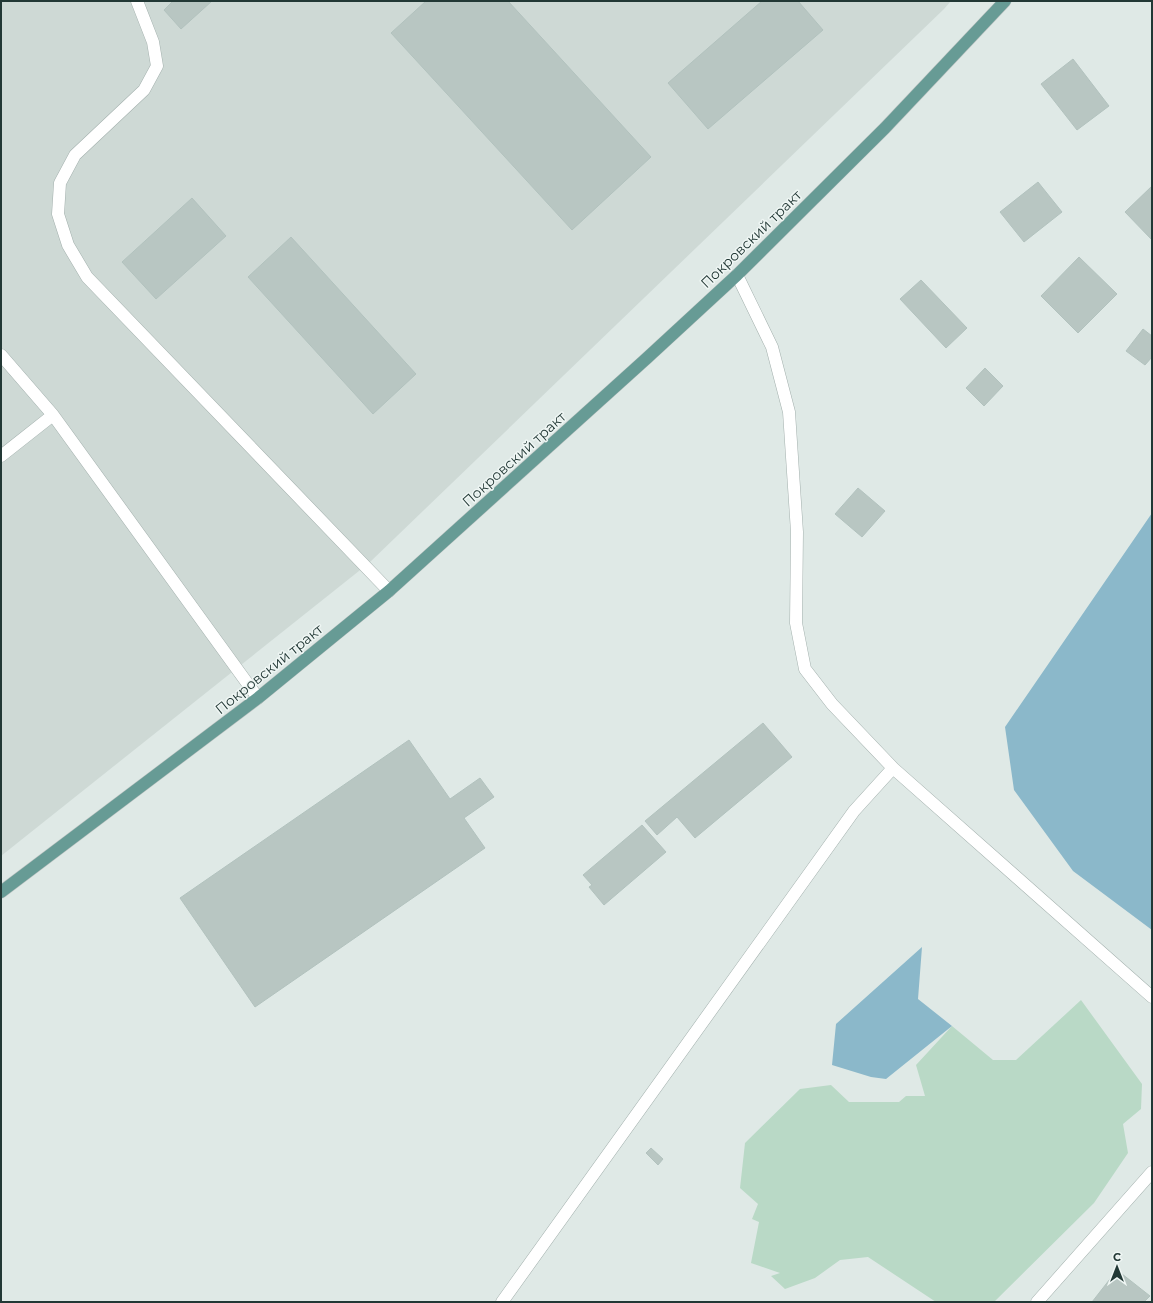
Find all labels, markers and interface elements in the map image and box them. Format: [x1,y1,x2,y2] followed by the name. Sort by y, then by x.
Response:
[697,186,806,292] street label: Покровский тракт
[458,407,570,510] street label: Покровский тракт
[211,620,327,718] street label: Покровский тракт
[1097,1247,1137,1287] north arrow
[1113,1250,1121,1264] text: С

